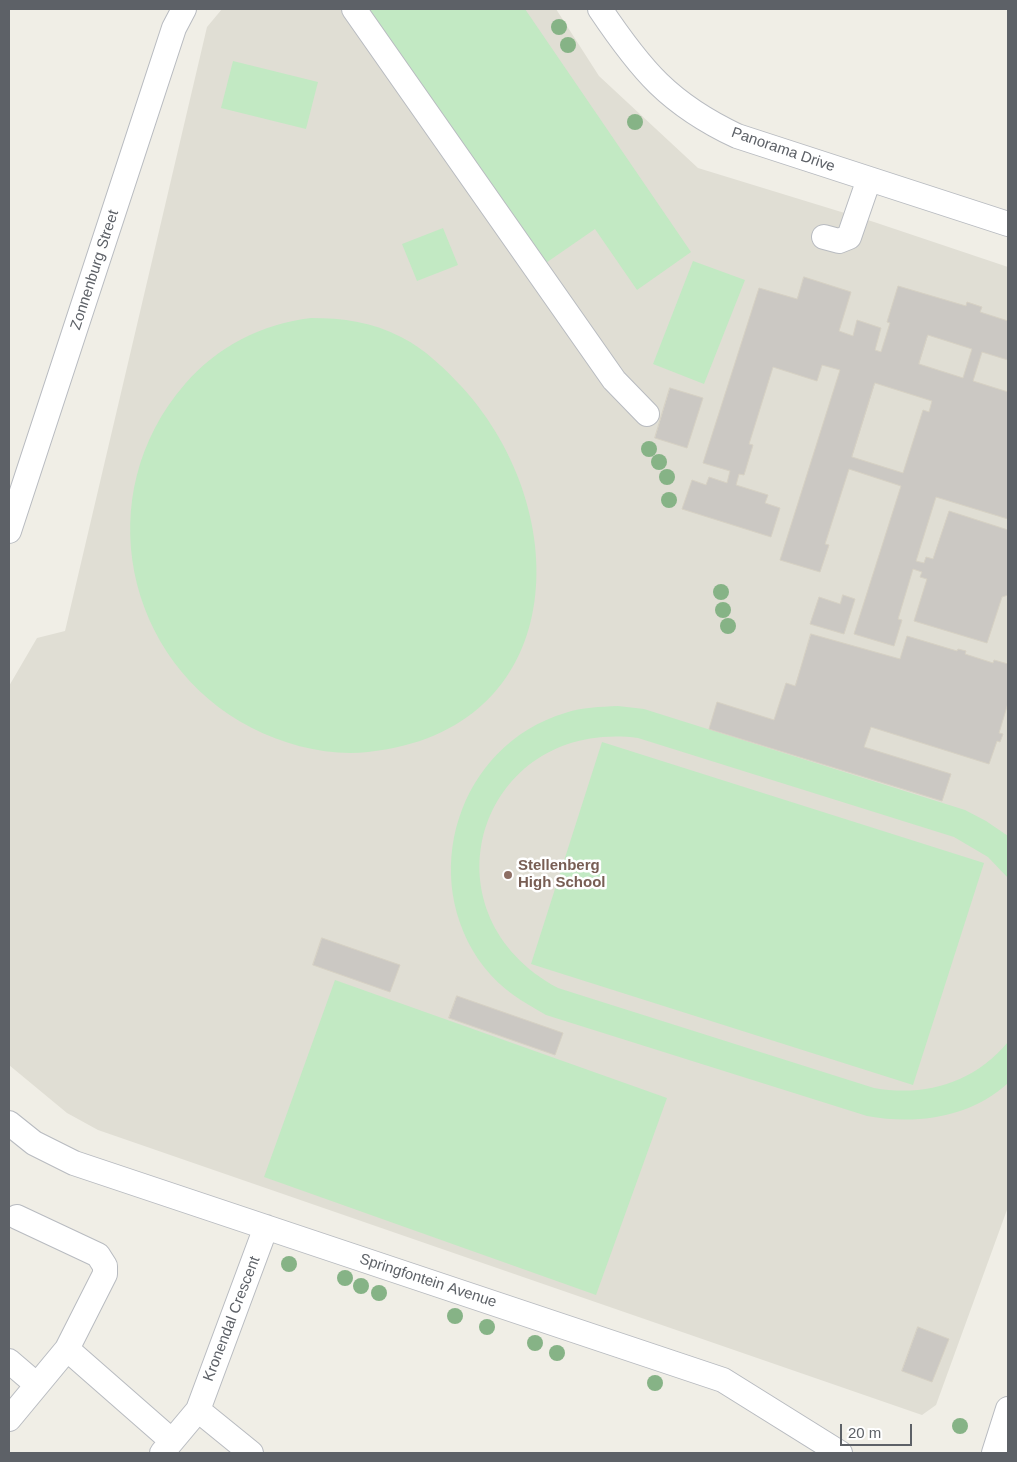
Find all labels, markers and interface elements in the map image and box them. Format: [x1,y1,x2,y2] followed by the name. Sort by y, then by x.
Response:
[729,124,837,176] street label: Panorama Drive
[67,208,123,332] street label: Zonnenburg Street
[518,857,605,892] place label: Stellenberg High School
[502,869,514,881] marker: Stellenberg High School
[357,1250,499,1312] street label: Springfontein Avenue
[200,1254,264,1384] street label: Kronendal Crescent
[842,1414,914,1446] scale bar
[848,1424,881,1441] text: 20 m

